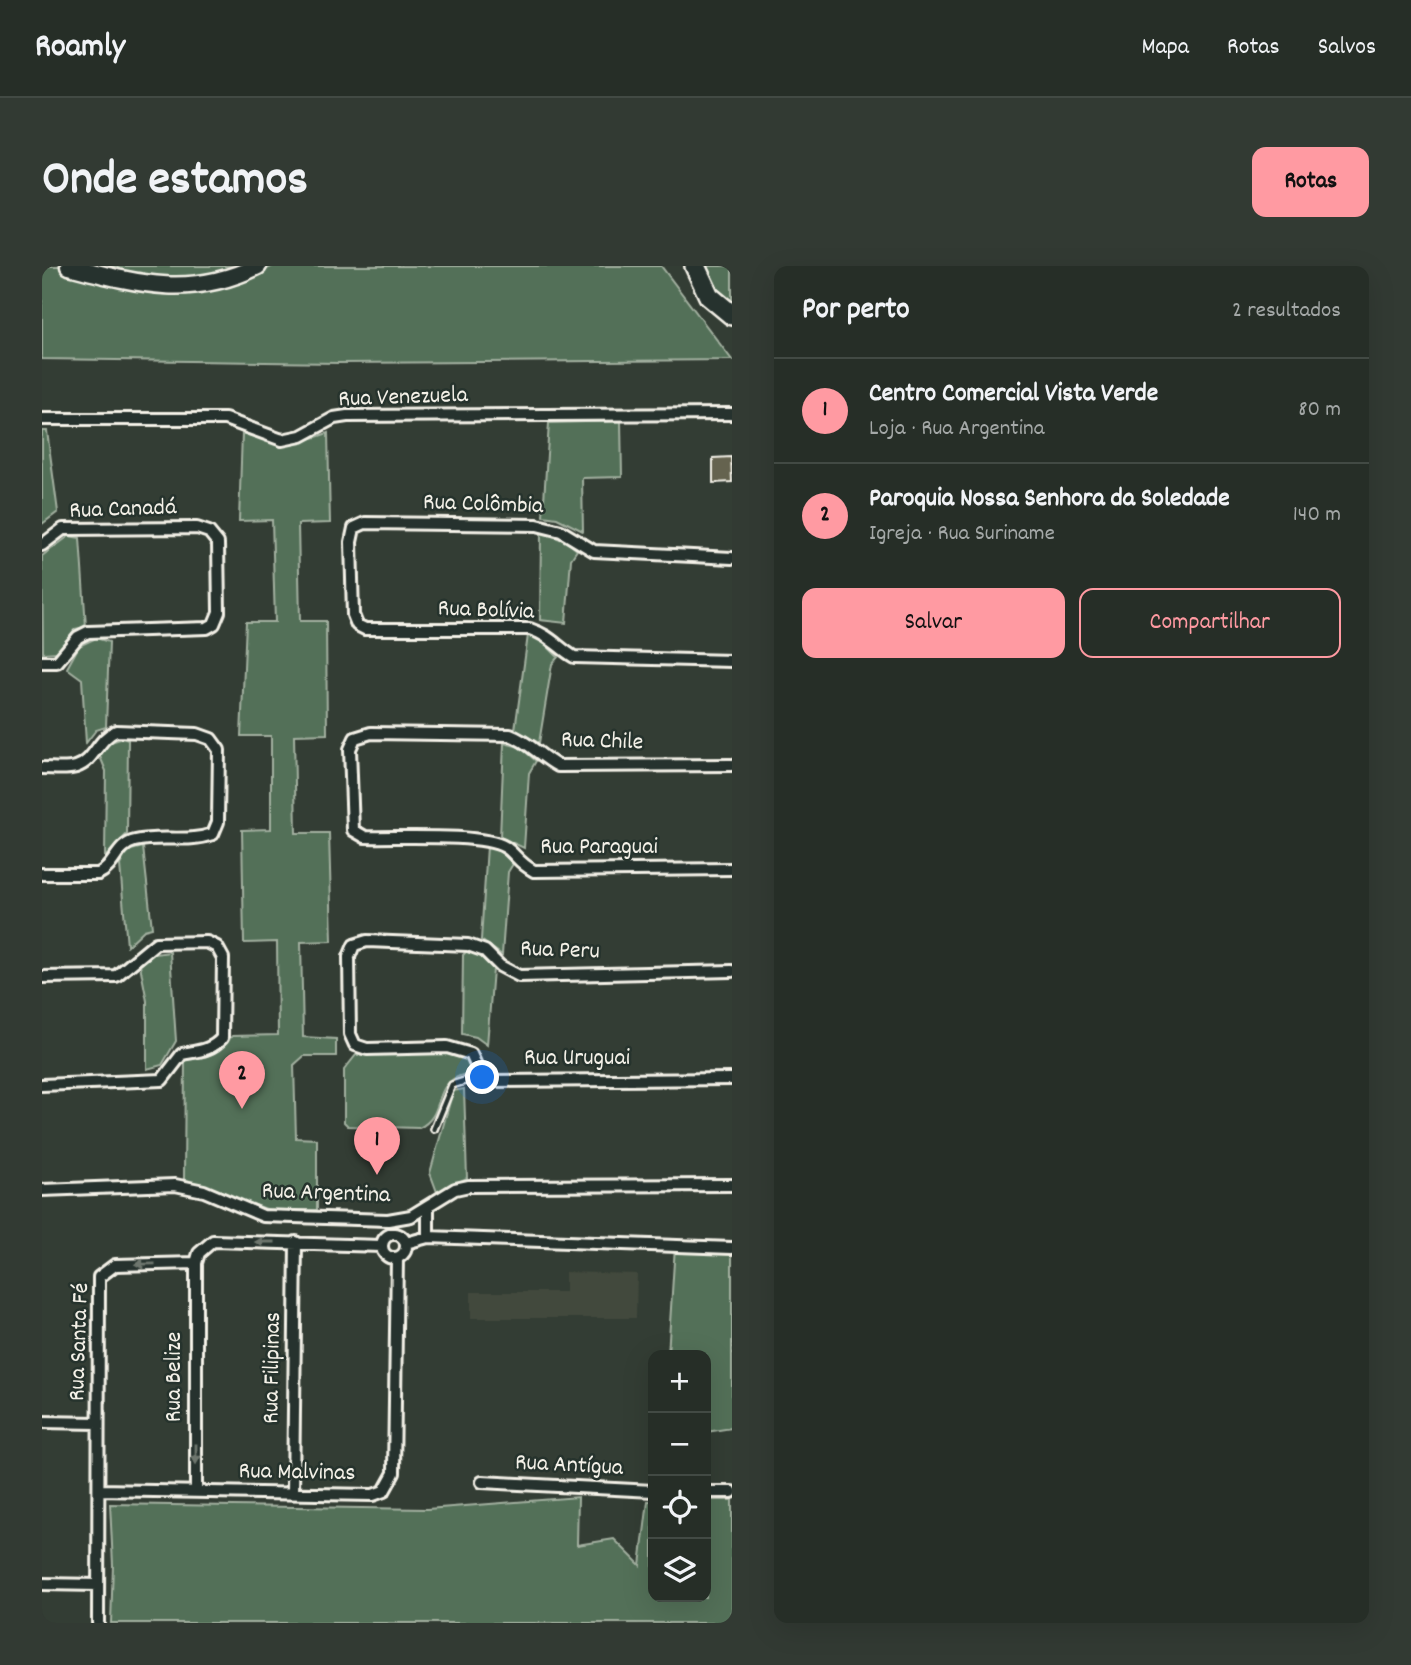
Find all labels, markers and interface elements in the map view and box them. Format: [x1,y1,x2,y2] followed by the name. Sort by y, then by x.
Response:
[35,25,125,72] text: Roamly
[1141,31,1189,65] text: Mapa
[1227,31,1280,65] text: Rotas
[1318,31,1376,65] text: Salvos
[42,147,308,217] text: Onde estamos
[1252,147,1369,217] button: Rotas
[802,290,910,333] text: Por perto
[1232,295,1341,328] text: 2 resultados
[869,376,1158,413] text: Centro Comercial Vista Verde
[338,379,469,417] street label: Rua Venezuela
[822,394,828,427] text: 1
[1298,394,1341,427] text: 80 m
[869,413,1044,446] text: Loja · Rua Argentina
[869,481,1230,518] text: Paroquia Nossa Senhora da Soledade
[422,486,544,524] street label: Rua Colômbia
[69,491,177,529] street label: Rua Canadá
[820,499,830,532] text: 2
[1293,499,1341,532] text: 140 m
[869,518,1055,551] text: Igreja · Rua Suriname
[802,588,1065,658] button: Salvar
[1079,588,1341,658] button: Compartilhar
[437,592,536,630] street label: Rua Bolívia
[560,724,644,760] street label: Rua Chile
[540,831,658,865] street label: Rua Paraguai
[520,933,600,969] street label: Rua Peru
[524,1042,630,1076] street label: Rua Uruguai
[219,1051,265,1109] pin: 2
[465,1060,499,1094] your location
[354,1117,400,1175] pin: 1
[261,1175,392,1213] street label: Rua Argentina
[254,1236,276,1248] one-way arrow
[134,1258,156,1270] one-way arrow
[61,1282,99,1402] street label: Rua Santa Fé
[255,1312,291,1424] street label: Rua Filipinas
[158,1332,192,1422] street label: Rua Belize
[648,1350,711,1602] map controls
[648,1350,711,1413] button: +
[648,1413,711,1476] button: −
[190,1443,202,1465] one-way arrow
[514,1446,625,1486] street label: Rua Antígua
[238,1455,356,1491] street label: Rua Malvinas
[648,1476,711,1539] button: locate
[648,1539,711,1602] button: layers

